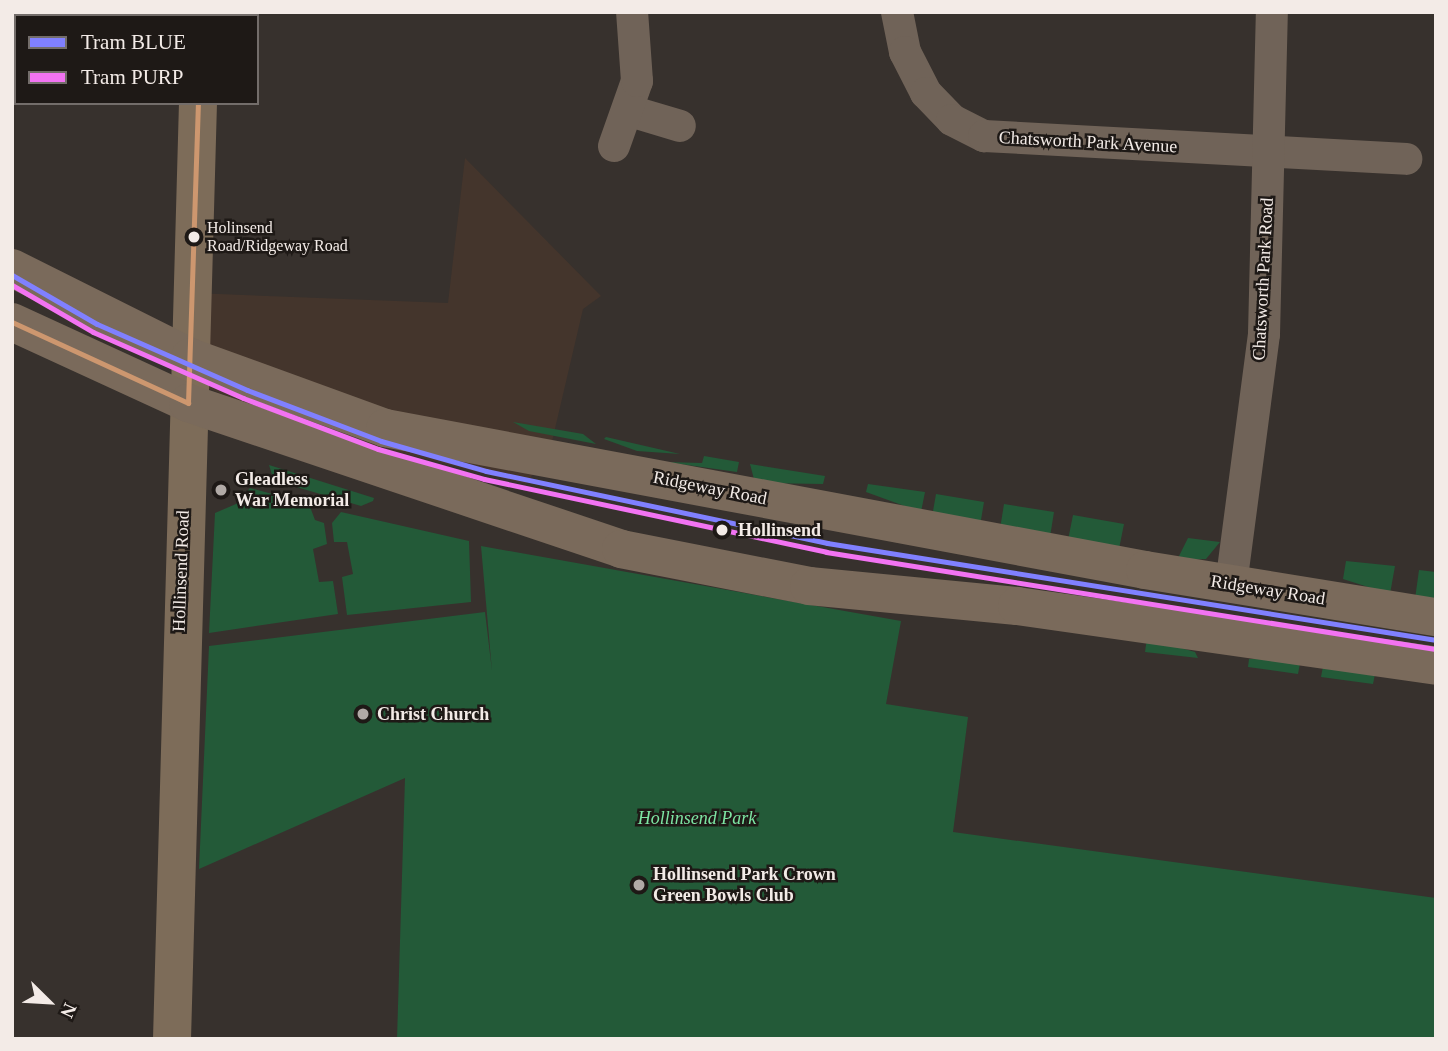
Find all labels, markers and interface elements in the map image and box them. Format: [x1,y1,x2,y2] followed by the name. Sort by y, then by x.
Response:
[14,14,259,105] legend
[81,30,186,54] text: Tram BLUE
[81,65,184,89] text: Tram PURP
[998,127,1178,157] street label: Chatsworth Park Avenue
[1248,197,1278,361] street label: Chatsworth Park Road
[207,218,348,256] place label: Holinsend Road/Ridgeway Road
[187,230,201,244] marker: Holinsend Road/Ridgeway Road
[651,466,769,510] street label: Ridgeway Road
[235,469,349,512] place label: Gleadless War Memorial
[213,482,229,498] marker: Gleadless War Memorial
[168,510,194,632] street label: Hollinsend Road
[738,519,821,541] place label: Hollinsend
[712,520,732,540] marker: Hollinsend
[1209,570,1327,610] street label: Ridgeway Road
[377,703,489,725] place label: Christ Church
[355,706,371,722] marker: Christ Church
[638,807,756,829] park label: Hollinsend Park
[653,864,836,906] place label: Hollinsend Park Crown Green Bowls Club
[631,877,647,893] marker: Hollinsend Park Crown Green Bowls Club
[14,967,84,1037] north arrow
[56,1000,81,1021] text: N

